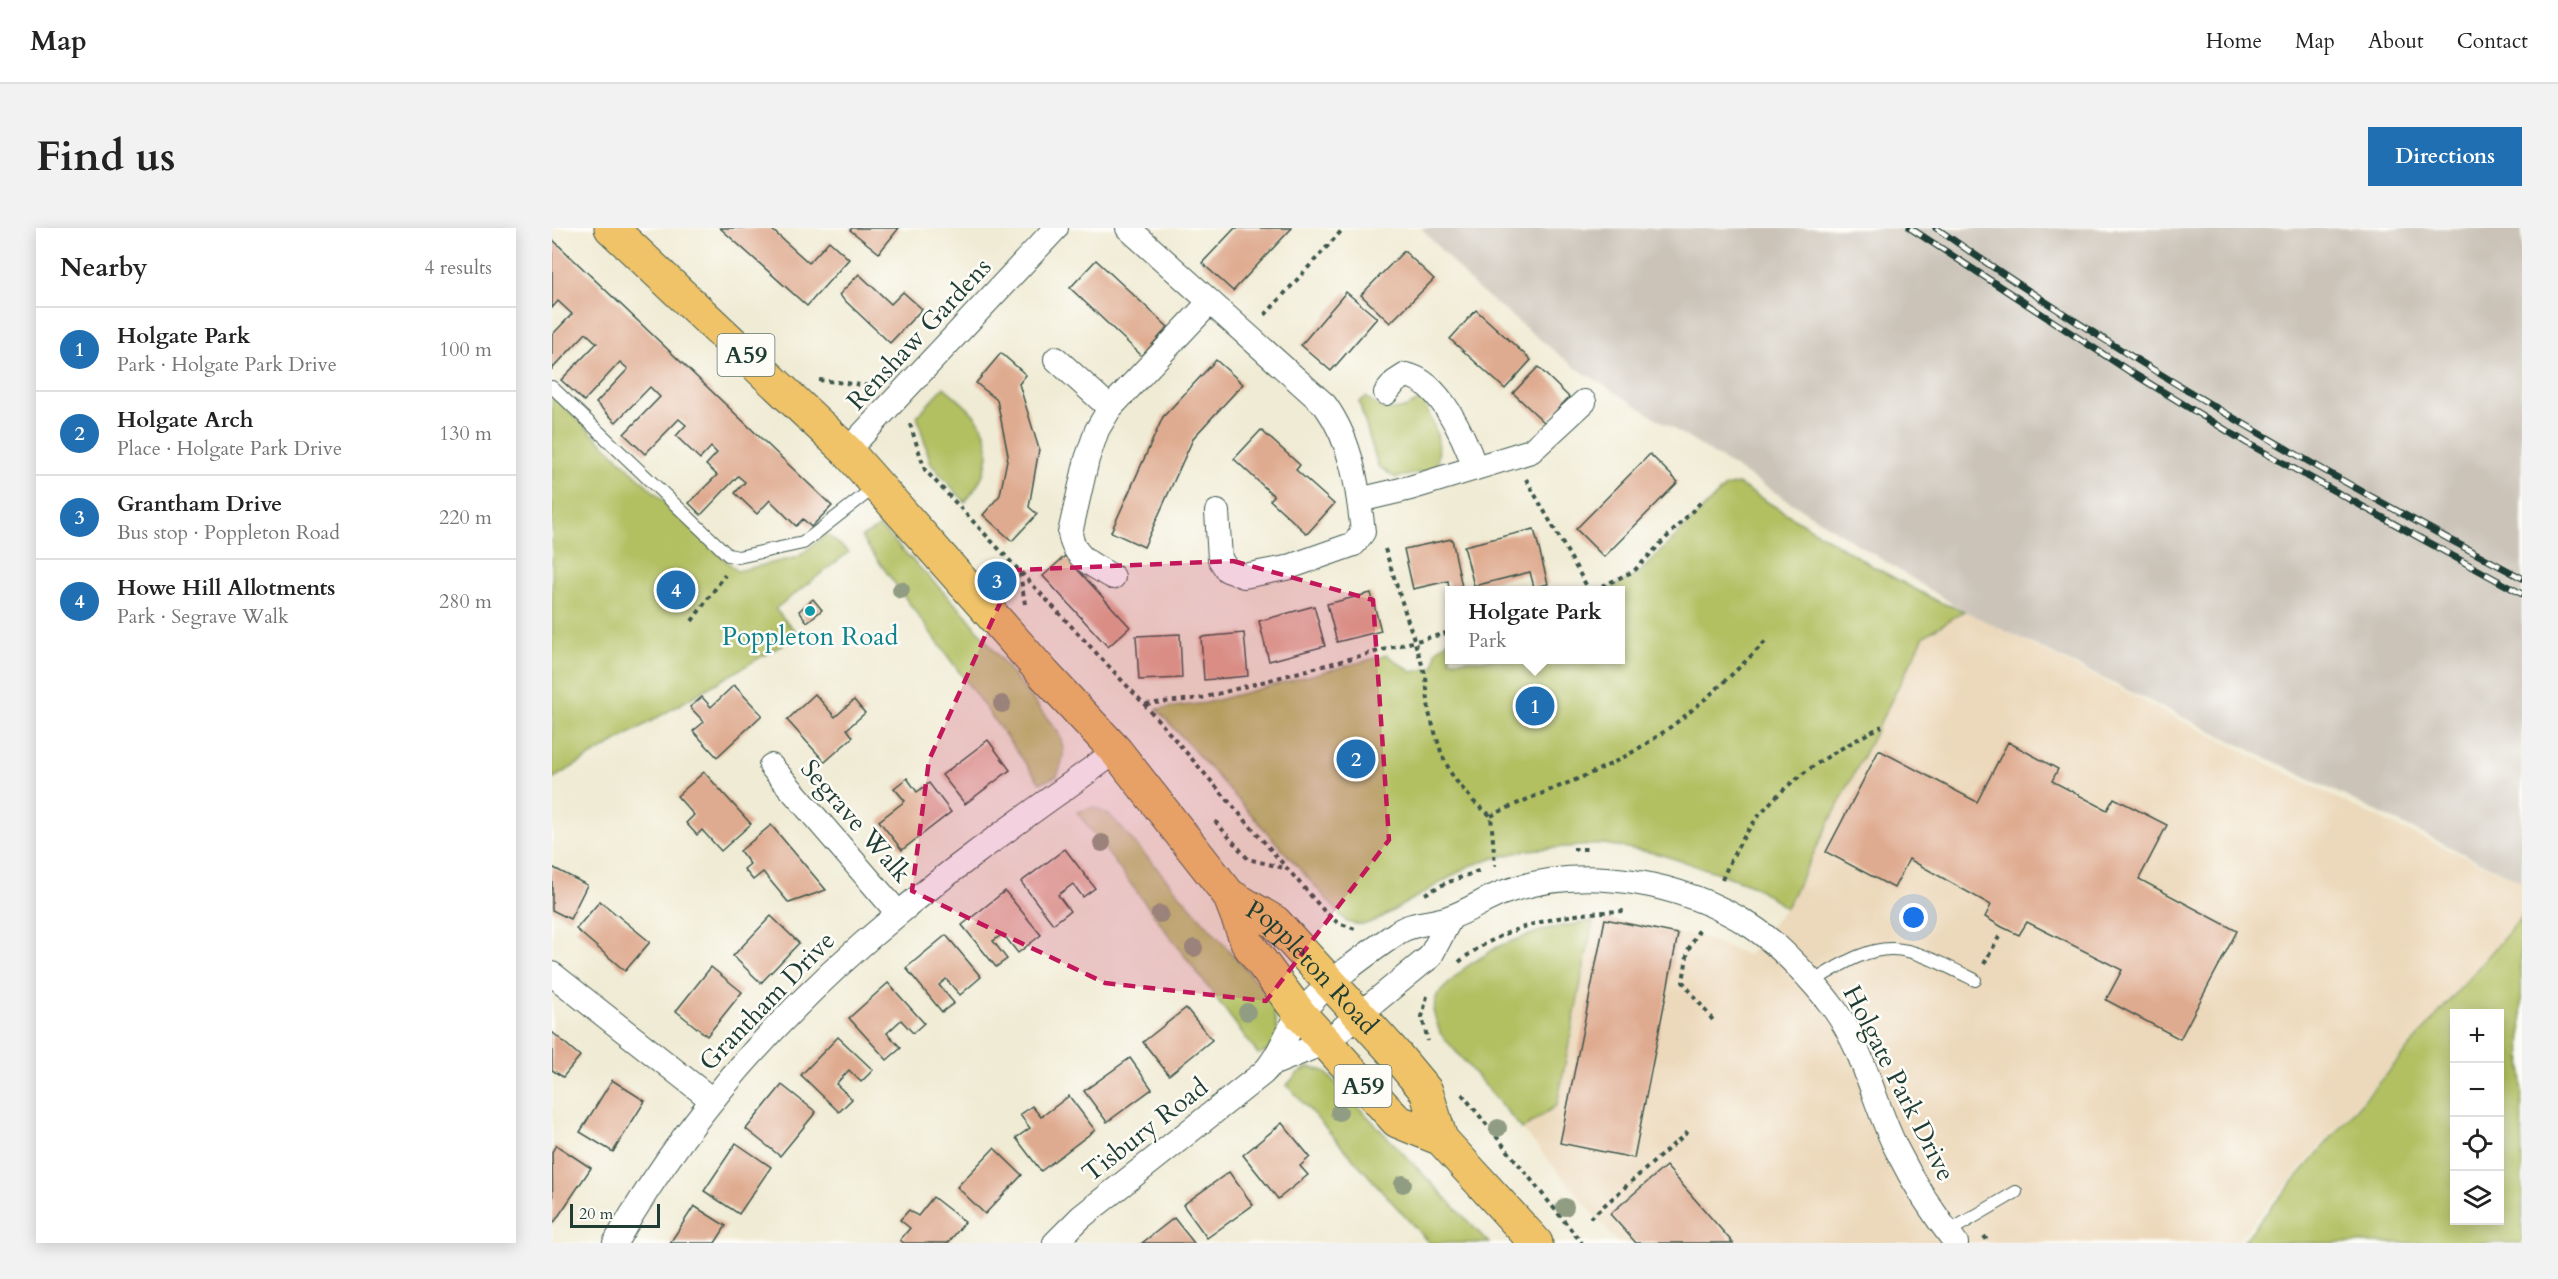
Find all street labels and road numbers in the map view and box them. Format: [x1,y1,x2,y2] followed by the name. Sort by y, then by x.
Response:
[839,250,999,418] street label: Renshaw Gardens
[718,334,774,376] road number: A59
[793,752,919,890] street label: Segrave Walk
[1240,891,1386,1042] street label: Poppleton Road
[691,924,843,1078] street label: Grantham Drive
[1835,979,1963,1187] street label: Holgate Park Drive
[1334,1065,1392,1107] road number: A59
[1075,1070,1215,1190] street label: Tisbury Road

